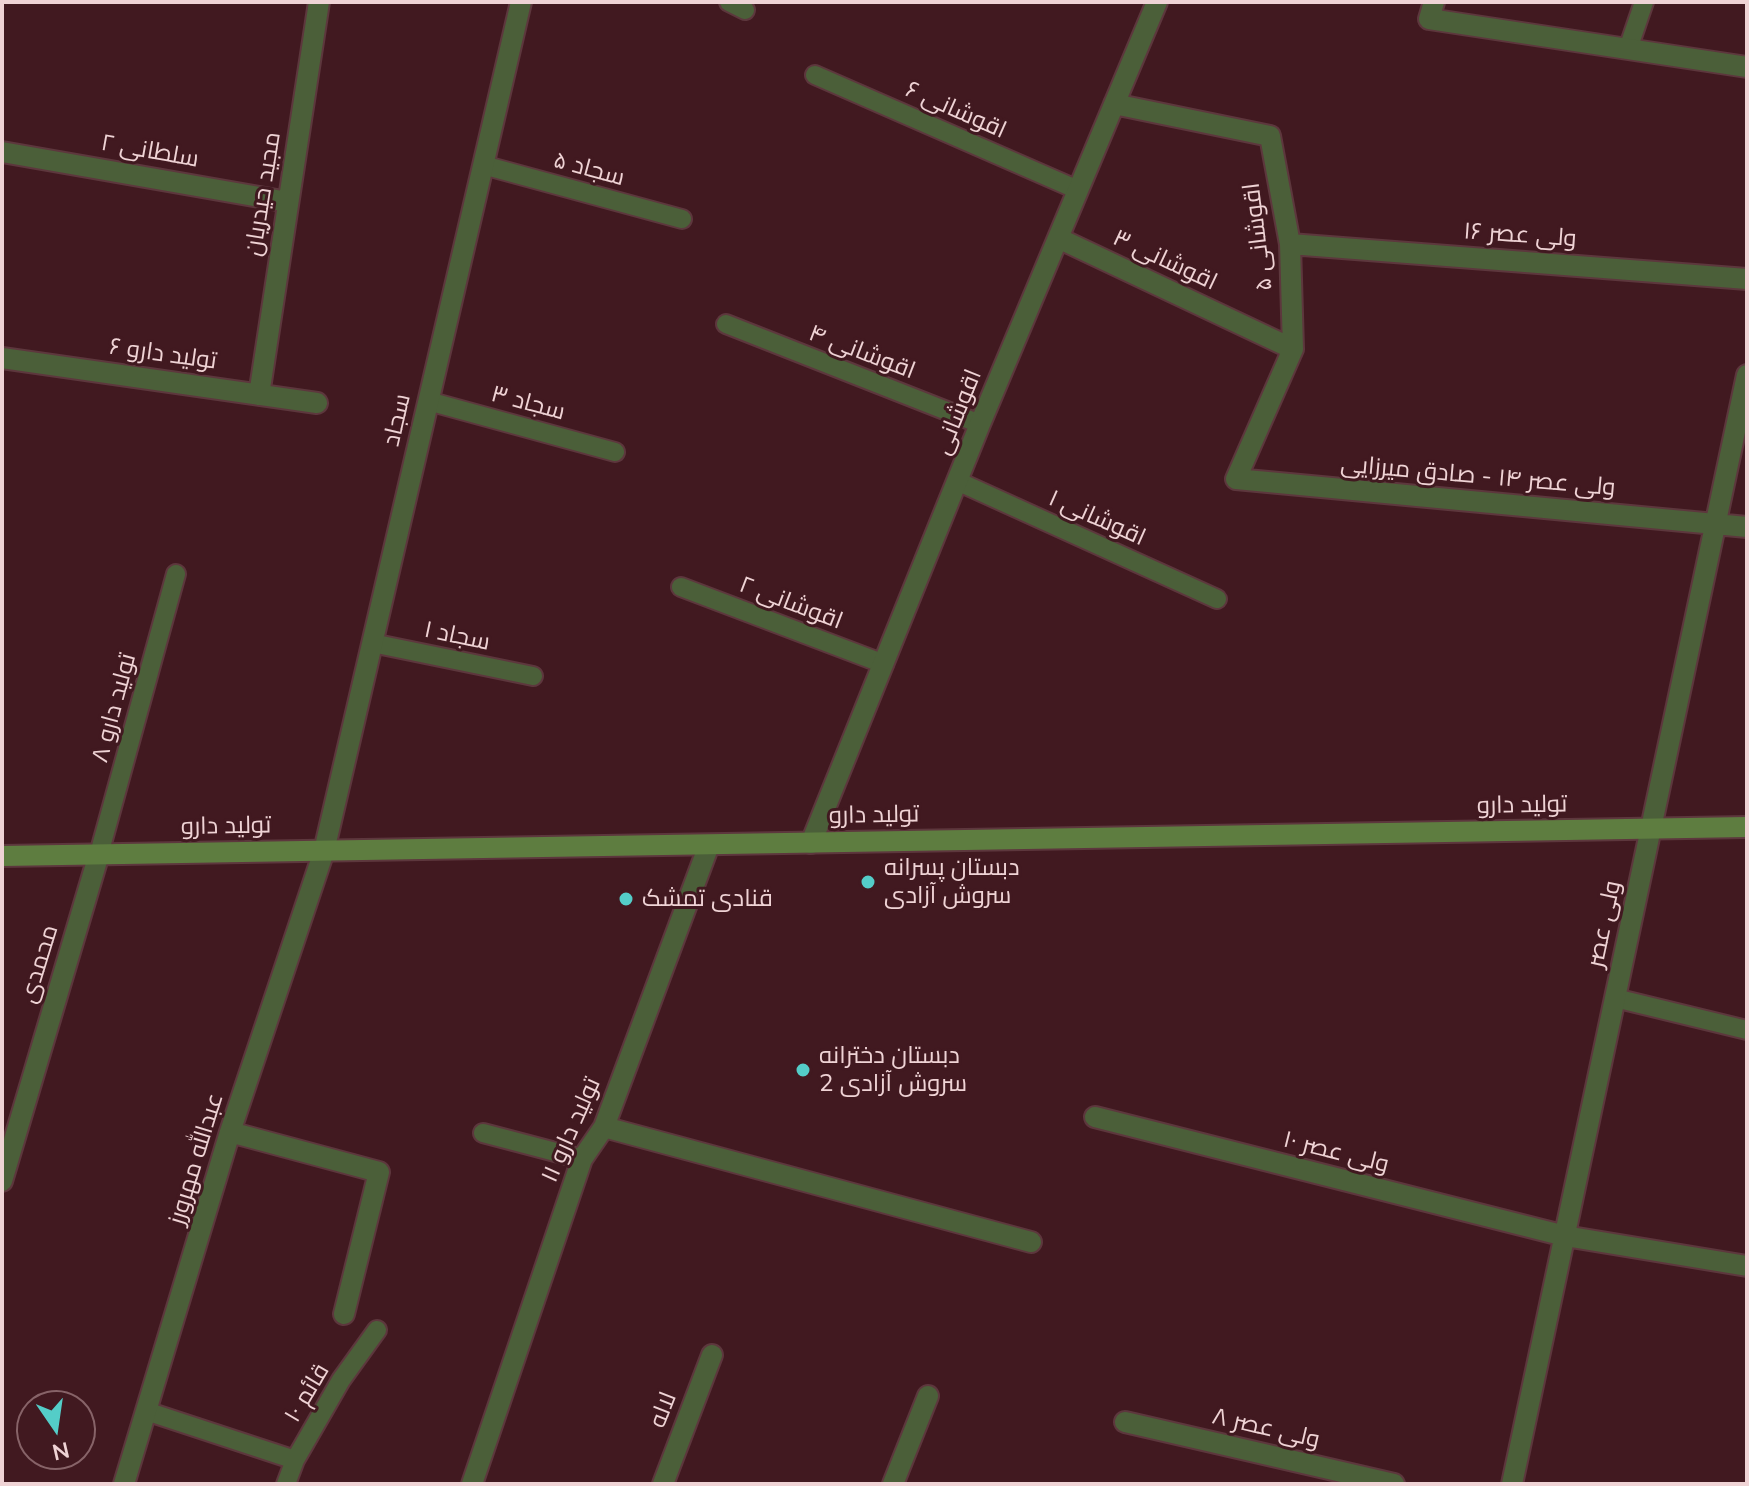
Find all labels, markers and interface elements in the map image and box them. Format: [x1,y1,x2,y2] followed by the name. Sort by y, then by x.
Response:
[901,75,1011,145] street label: اقوشانی ۶
[99,128,201,174] street label: ۲ سلطانی
[239,130,287,258] street label: مجید حیدریان
[550,146,628,192] street label: سجاد ۵
[1237,181,1279,293] street label: اقوشانی ۵
[1462,217,1578,253] street label: ولی عصر ۱۶
[1108,223,1222,297] street label: اقوشانی ۳
[805,319,919,385] street label: اقوشانی ۴
[107,332,219,376] street label: تولید دارو ۶
[928,365,988,459] street label: اقوشانی
[488,379,568,427] street label: سجاد ۳
[377,391,417,449] street label: سجاد
[1339,450,1617,502] street label: ولی عصر ۱۴ - صادق میرزایی
[1044,484,1150,552] street label: اقوشانی ۱
[735,570,847,636] street label: اقوشانی ۲
[421,615,493,657] street label: سجاد ۱
[86,650,142,766] street label: تولید دارو ۸
[1477,790,1567,820] street label: تولید دارو
[829,800,919,830] street label: تولید دارو
[181,811,271,841] street label: تولید دارو
[884,854,1020,910] place label: دبستان پسرانه سروش آزادی
[859,873,877,891] marker: دبستان پسرانه سروش آزادی
[1581,878,1627,970] street label: ولی عصر
[642,885,773,913] place label: قنادی تمشک
[617,890,635,908] marker: قنادی تمشک
[13,921,65,1007] street label: محمدی
[819,1042,967,1098] place label: دبستان دخترانه سروش آزادی 2
[794,1061,812,1079] marker: دبستان دخترانه سروش آزادی 2
[535,1073,607,1187] street label: تولید دارو ۱۱
[162,1090,230,1228] street label: عبدالله مهرورز
[1280,1125,1392,1179] street label: ولی عصر ۱۰
[278,1358,336,1428] street label: قائم ۱۰
[643,1388,683,1432] street label: لاله
[16,1390,96,1470] north arrow
[1209,1402,1323,1454] street label: ولی عصر ۸
[50,1436,72,1467] text: N

